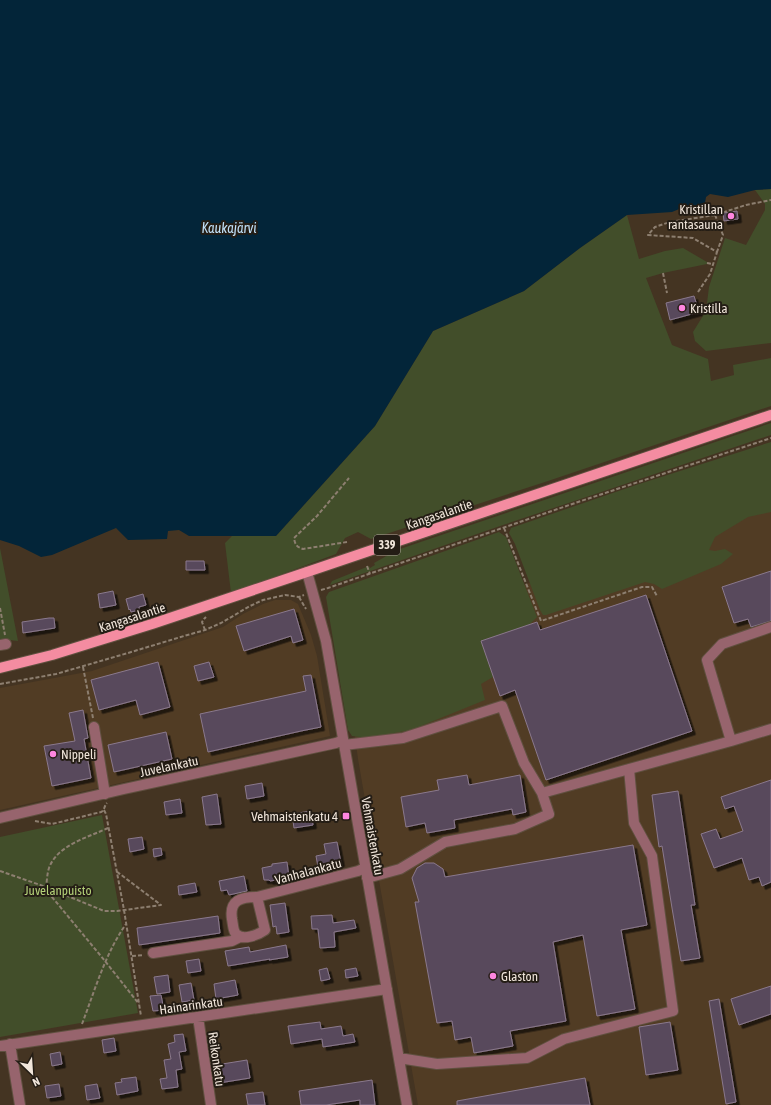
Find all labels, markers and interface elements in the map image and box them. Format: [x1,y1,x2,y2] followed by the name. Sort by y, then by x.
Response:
[668,202,723,232] place label: Kristillan rantasauna
[726,211,736,221] marker: Kristillan rantasauna
[201,220,257,236] water label: Kaukajärvi
[690,301,727,316] place label: Kristilla
[677,303,687,313] marker: Kristilla
[404,496,474,533] street label: Kangasalantie
[374,535,400,555] road number: 339
[97,600,167,635] street label: Kangasalantie
[61,747,96,762] place label: Nippeli
[48,749,58,759] marker: Nippeli
[139,753,200,780] street label: Juvelankatu
[358,796,387,876] street label: Vehmaistenkatu
[251,809,338,824] place label: Vehmaistenkatu 4
[341,811,351,821] marker: Vehmaistenkatu 4
[273,855,343,888] street label: Vanhalankatu
[24,883,92,898] park label: Juvelanpuisto
[501,969,538,984] place label: Glaston
[488,971,498,981] marker: Glaston
[158,994,224,1017] street label: Hainarinkatu
[205,1031,228,1087] street label: Reikonkatu
[12,1053,52,1093] north arrow
[31,1075,42,1089] text: N

